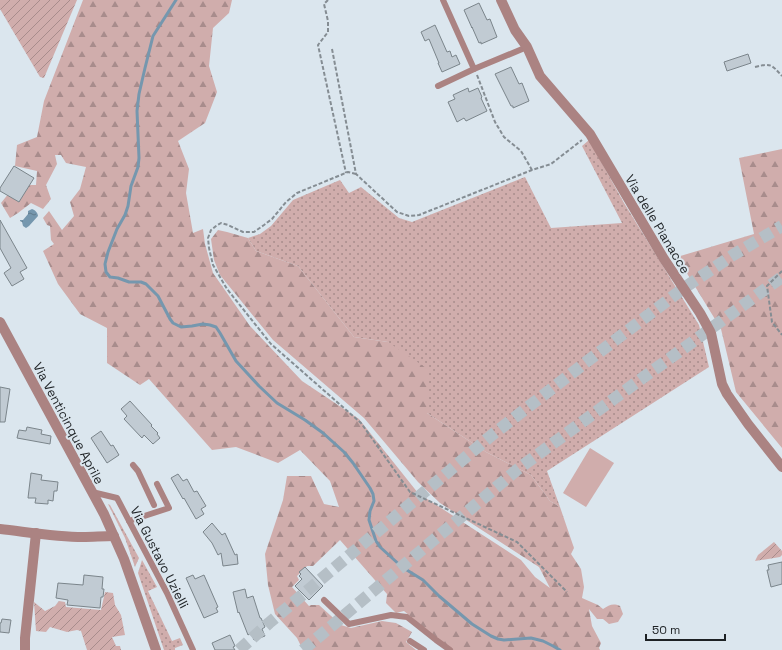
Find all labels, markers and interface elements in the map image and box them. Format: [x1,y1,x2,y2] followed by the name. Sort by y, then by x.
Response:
[621,172,694,277] street label: Via delle Pianacce
[29,359,108,487] street label: Via Venticinque Aprile
[126,503,193,611] street label: Via Gustavo Uzielli
[646,616,725,642] scale bar
[652,622,680,638] text: 50 m

